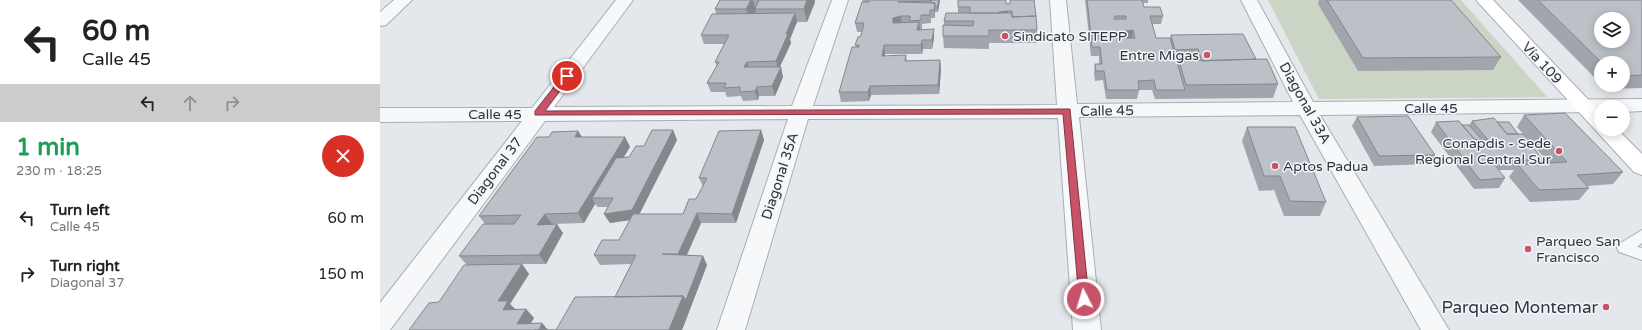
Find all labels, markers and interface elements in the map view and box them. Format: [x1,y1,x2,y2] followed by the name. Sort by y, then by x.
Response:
[1594,12,1630,136] map controls
[1594,12,1630,48] button: layers
[82,14,150,48] text: 60 m
[16,16,68,68] icon: left
[1013,28,1127,45] place label: Sindicato SITEPP
[1000,31,1010,41] marker: Sindicato SITEPP
[1518,39,1566,87] street label: Vía 109
[1119,47,1199,64] place label: Entre Migas
[82,48,151,70] text: Calle 45
[1202,50,1212,60] marker: Entre Migas
[1594,56,1630,92] button: +
[550,59,584,93] pin
[1276,59,1334,147] street label: Diagonal 33A
[556,65,578,87] icon: arrive
[137,92,159,114] icon: left
[179,92,201,114] icon: ahead
[221,92,243,114] icon: right
[1404,100,1458,117] street label: Calle 45
[1594,100,1630,136] button: −
[1080,102,1134,120] street label: Calle 45
[468,106,522,123] street label: Calle 45
[758,130,802,222] street label: Diagonal 35A
[16,133,80,162] text: 1 min
[464,134,526,208] street label: Diagonal 37
[322,135,364,177] button: close
[1415,135,1552,168] place label: Conapdis - Sede Regional Central Sur
[1554,146,1564,156] marker: Conapdis - Sede Regional Central Sur
[1283,158,1368,175] place label: Aptos Padua
[1270,161,1280,171] marker: Aptos Padua
[16,163,102,179] text: 230 m · 18:25
[50,201,110,219] text: Turn left
[16,207,38,229] icon: left
[327,209,364,227] text: 60 m
[50,219,100,235] text: Calle 45
[1536,233,1621,266] place label: Parqueo San Francisco
[1523,244,1533,254] marker: Parqueo San Francisco
[50,257,120,275] text: Turn right
[16,263,38,285] icon: right
[318,265,364,283] text: 150 m
[50,275,124,291] text: Diagonal 37
[1063,278,1105,320] position arrow
[1441,297,1598,318] place label: Parqueo Montemar
[1601,302,1611,312] marker: Parqueo Montemar

